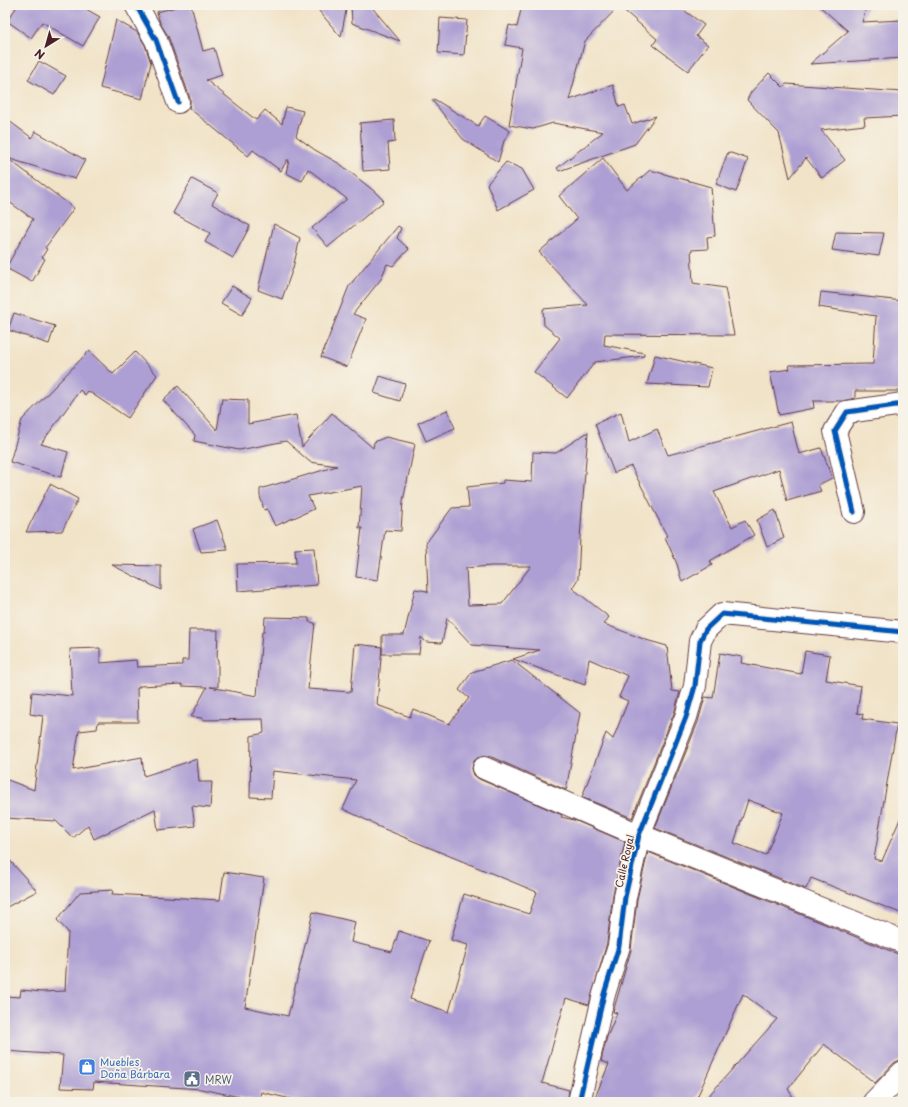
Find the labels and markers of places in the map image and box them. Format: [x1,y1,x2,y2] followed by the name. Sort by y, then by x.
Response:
[100,1054,171,1081] place label: Muebles Doña Bárbara
[77,1057,97,1077] shop icon: Muebles Doña Bárbara
[182,1069,202,1089] public building icon: MRW
[205,1072,233,1087] place label: MRW

